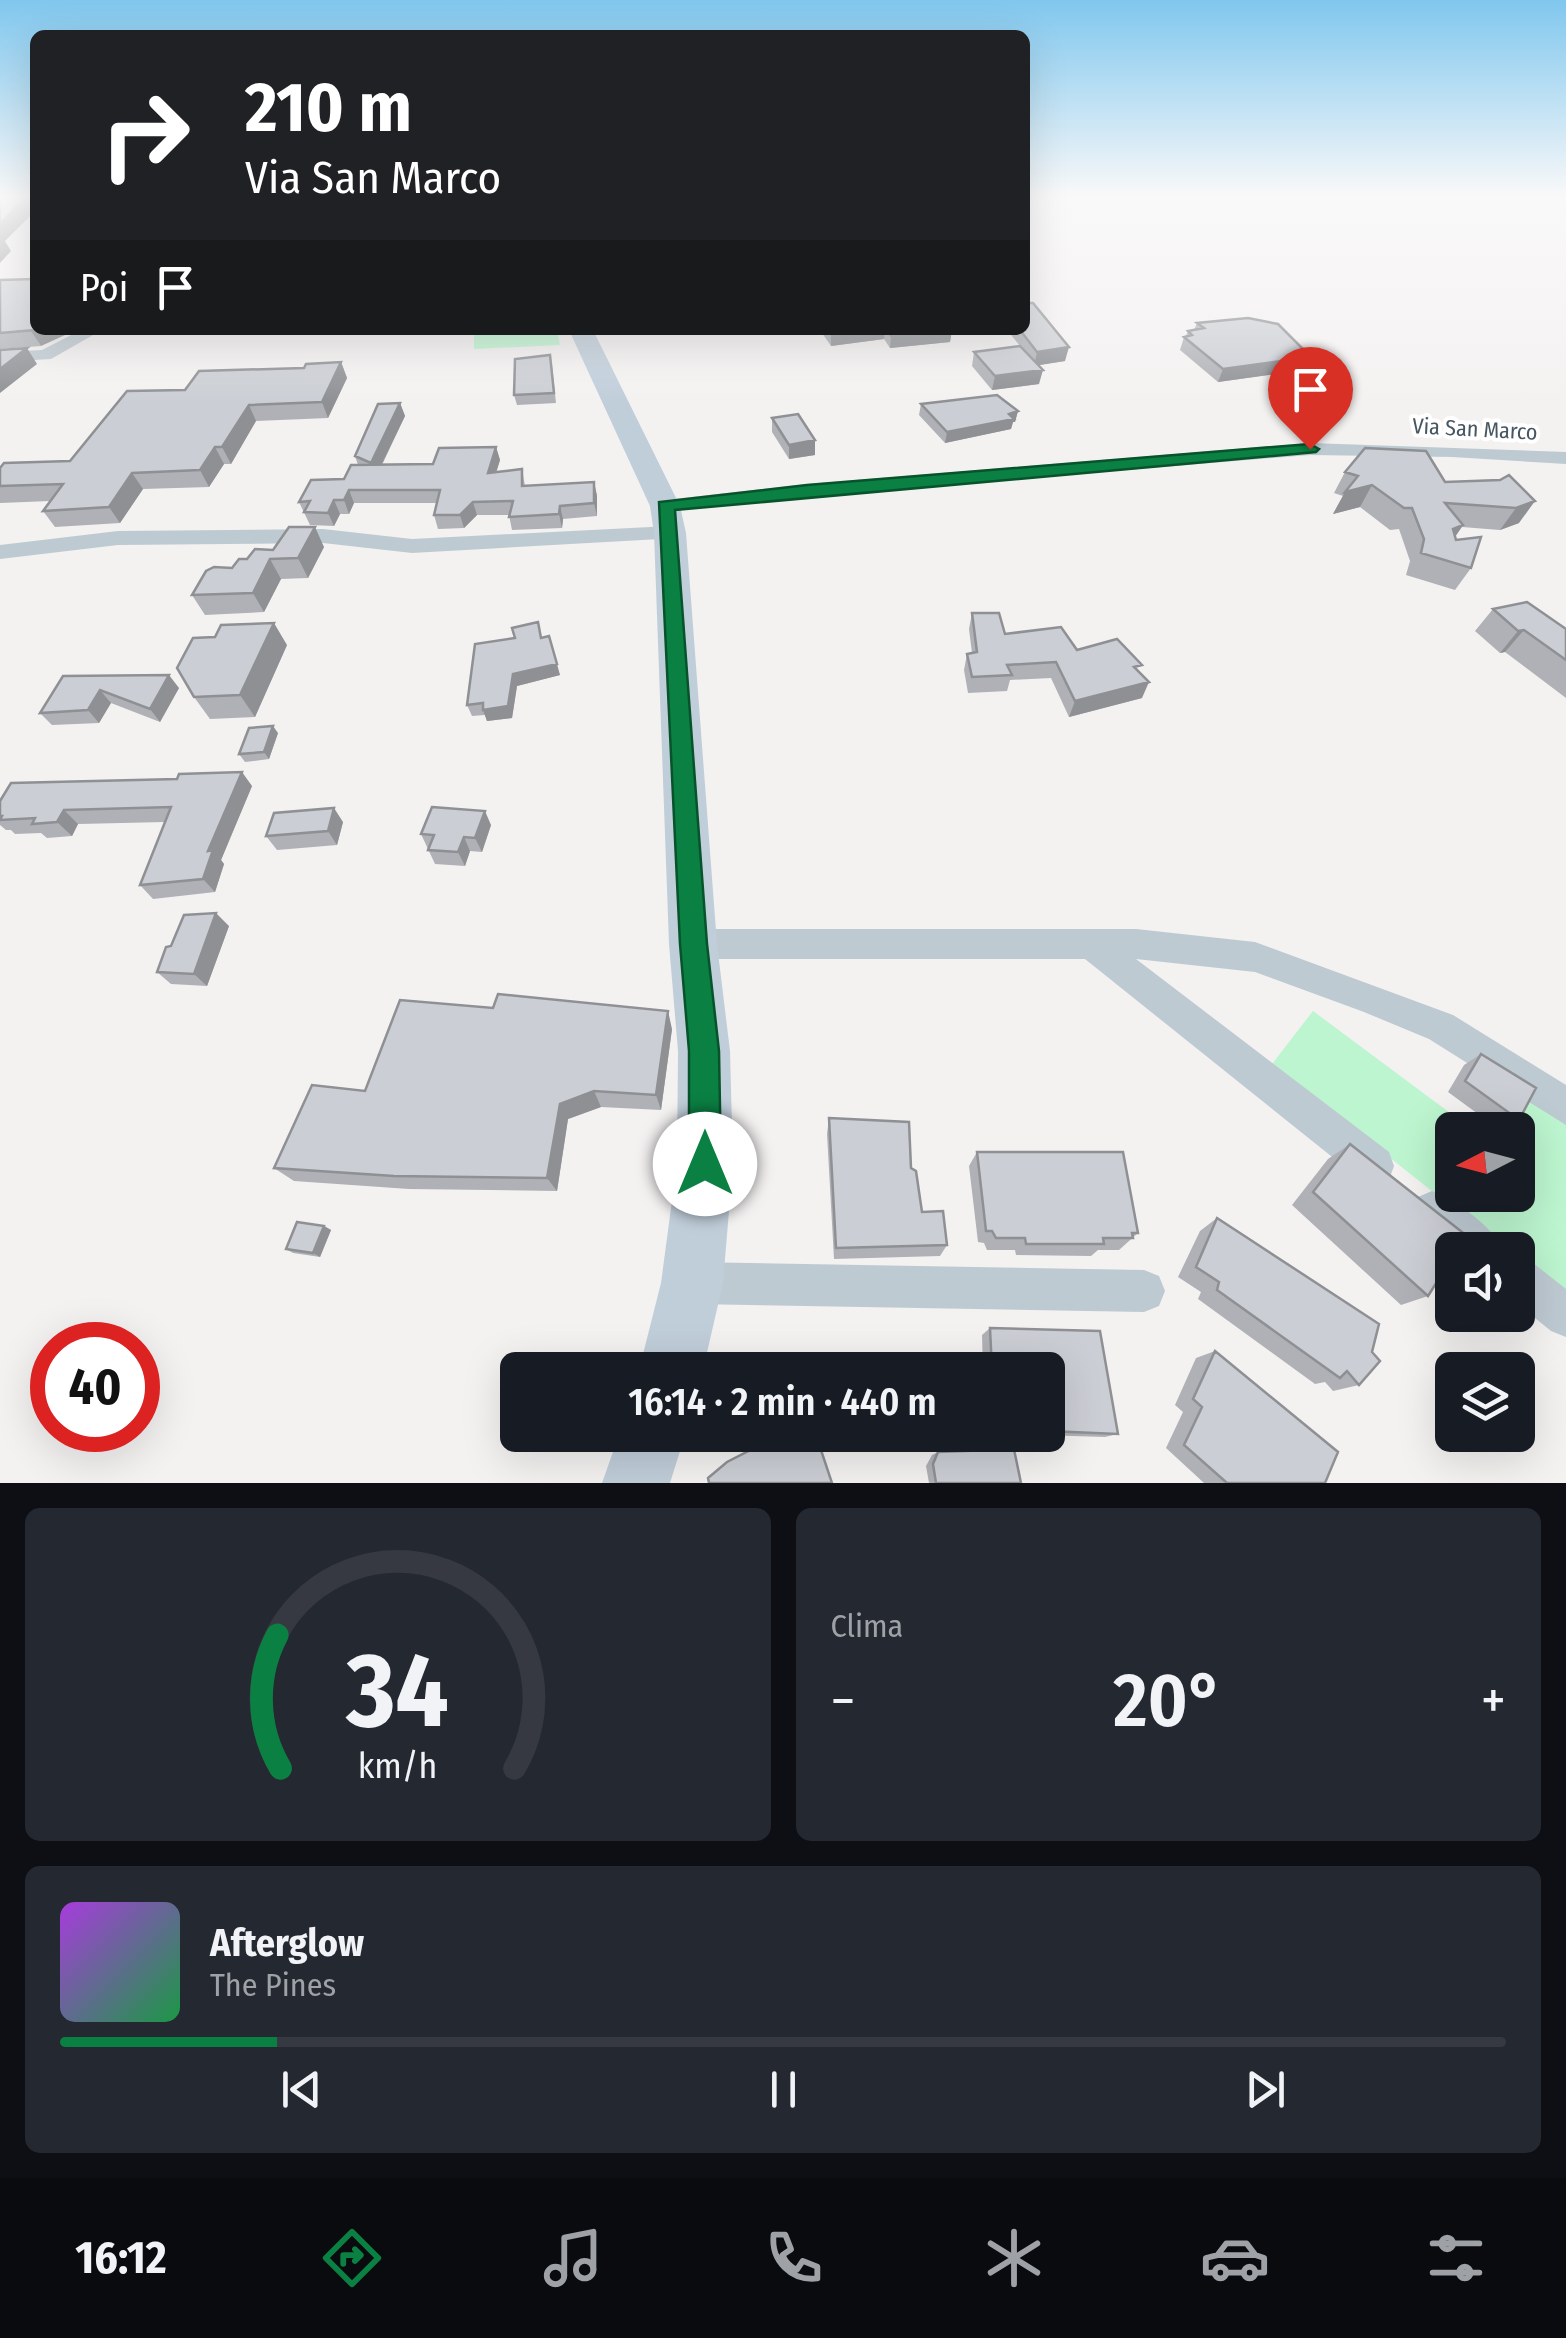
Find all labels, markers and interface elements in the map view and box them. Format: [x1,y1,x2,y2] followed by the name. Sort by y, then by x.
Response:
[245,66,412,150] text: 210 m
[80,70,210,200] icon: right
[245,151,501,205] text: Via San Marco
[148,260,203,315] icon: arrive
[80,265,128,311] text: Poi
[1268,347,1353,450] pin
[1283,362,1338,417] icon: arrive
[1412,412,1538,446] street label: Via San Marco
[653,1112,757,1216] position arrow
[1435,1112,1535,1212] north arrow
[1435,1112,1535,1452] map controls
[1435,1232,1535,1332] button: sound
[30,1322,160,1452] speed limit sign: 40
[1435,1352,1535,1452] button: layers
[628,1379,937,1425] text: 16:14 · 2 min · 440 m
[831,1607,903,1645] text: Clima
[346,1629,449,1754] text: 34
[1113,1656,1223,1746] text: 20°
[831,1668,855,1734] text: −
[1481,1668,1506,1734] text: +
[358,1745,438,1787] text: km/h
[210,1920,364,1966] text: Afterglow
[210,1966,336,2004] text: The Pines
[274,2062,329,2117] icon: previous
[756,2062,811,2117] icon: pause
[1238,2062,1293,2117] icon: next
[317,2223,387,2293] icon: directions
[538,2223,608,2293] icon: music
[759,2223,829,2293] icon: phone
[979,2223,1049,2293] icon: climate
[1200,2223,1270,2293] icon: car
[1421,2223,1491,2293] icon: filters
[75,2231,167,2285] text: 16:12

